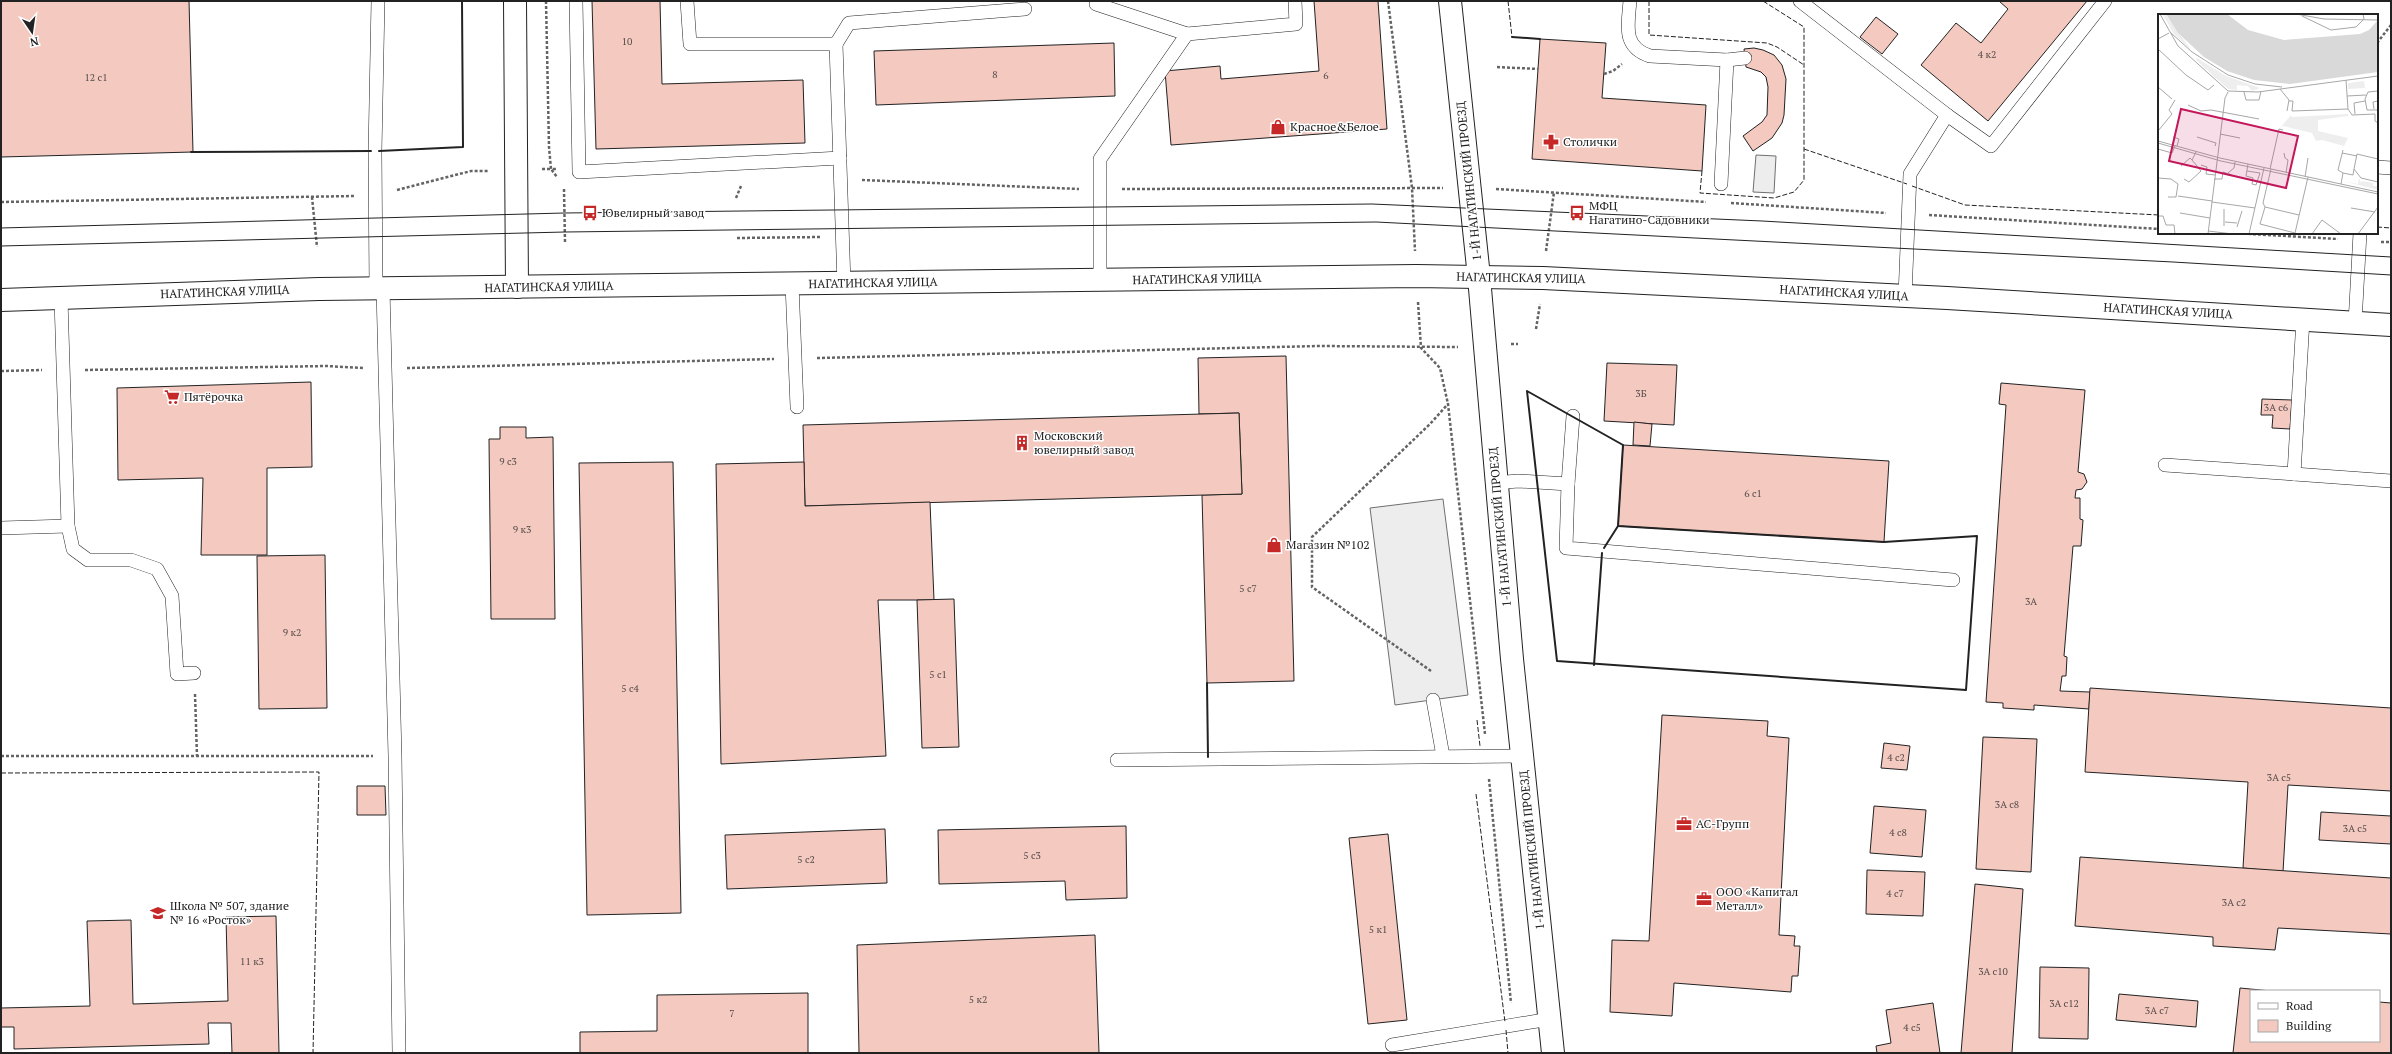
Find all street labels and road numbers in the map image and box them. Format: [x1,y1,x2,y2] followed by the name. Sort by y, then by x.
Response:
[1453,100,1484,261] street label: 1-Й НАГАТИНСКИЙ ПРОЕЗД
[1456,269,1587,286] street label: НАГАТИНСКАЯ УЛИЦА
[1132,270,1263,287] street label: НАГАТИНСКАЯ УЛИЦА
[808,274,939,291] street label: НАГАТИНСКАЯ УЛИЦА
[484,278,615,295] street label: НАГАТИНСКАЯ УЛИЦА
[160,282,291,301] street label: НАГАТИНСКАЯ УЛИЦА
[1779,282,1910,303] street label: НАГАТИНСКАЯ УЛИЦА
[2103,300,2234,321] street label: НАГАТИНСКАЯ УЛИЦА
[1485,446,1514,607] street label: 1-Й НАГАТИНСКИЙ ПРОЕЗД
[1516,769,1547,930] street label: 1-Й НАГАТИНСКИЙ ПРОЕЗД

